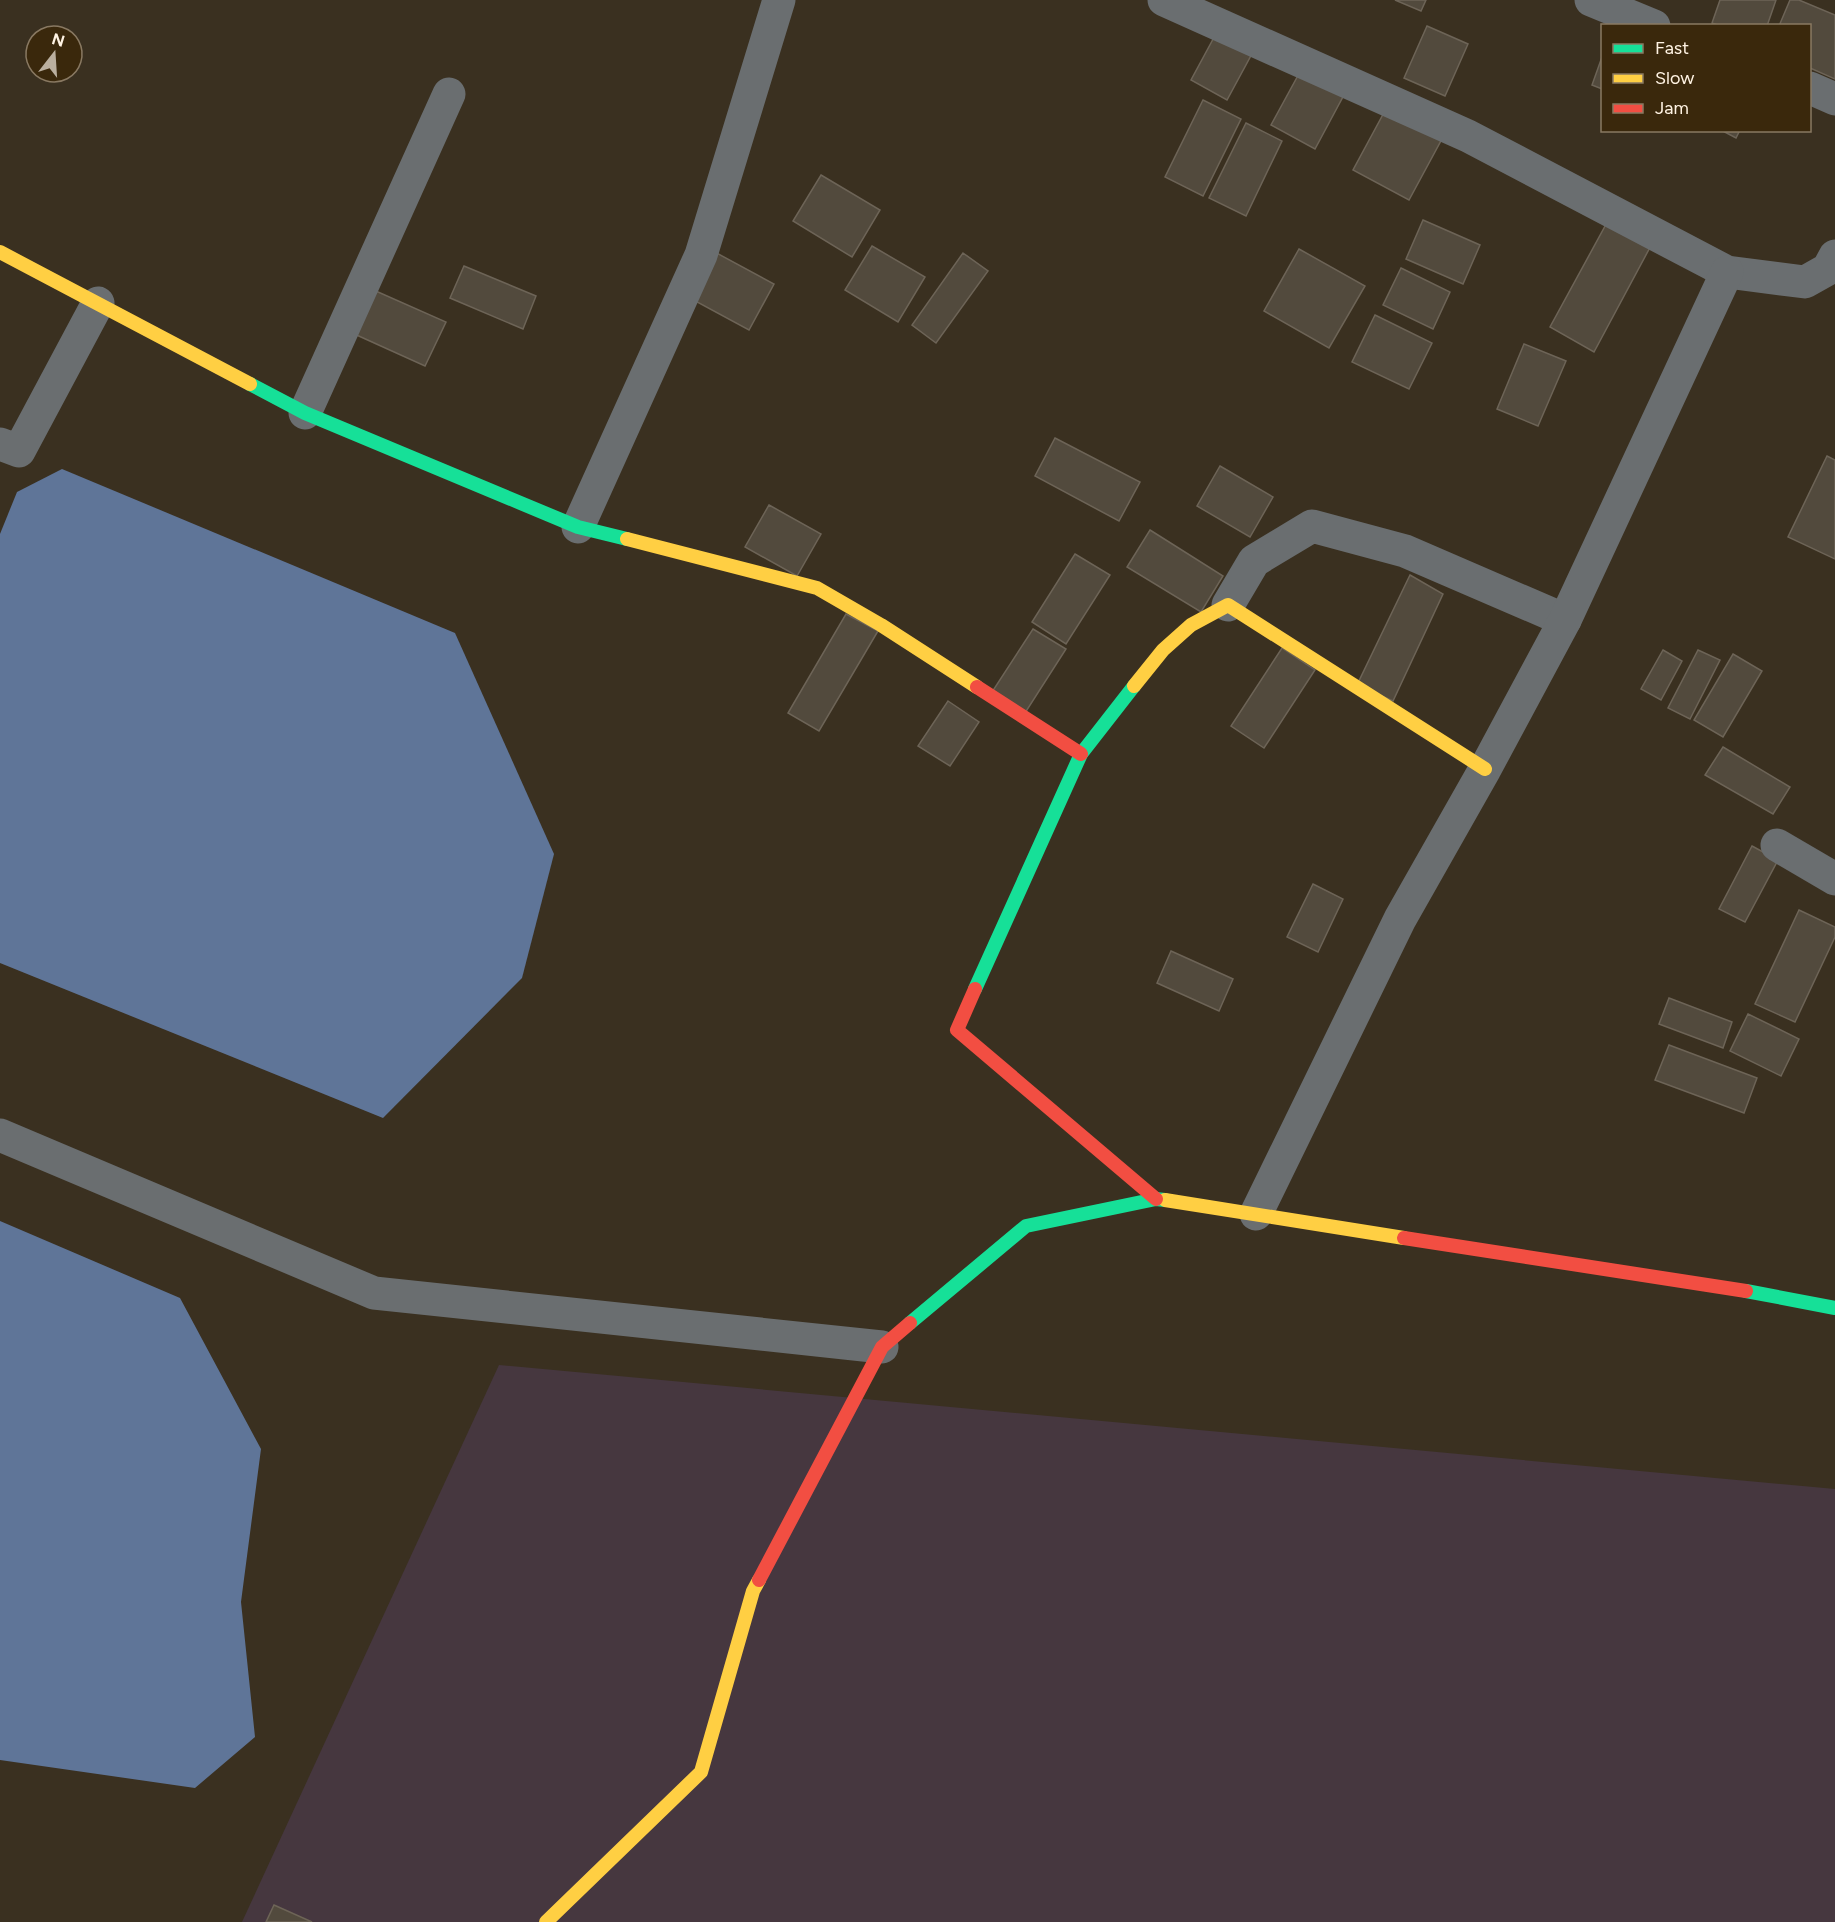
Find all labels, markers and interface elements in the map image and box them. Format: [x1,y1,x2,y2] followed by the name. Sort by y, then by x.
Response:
[24,24,84,84] north arrow
[1601,24,1811,132] legend
[50,29,67,51] text: N
[1655,37,1689,59] text: Fast
[1655,67,1694,89] text: Slow
[1655,97,1689,119] text: Jam

